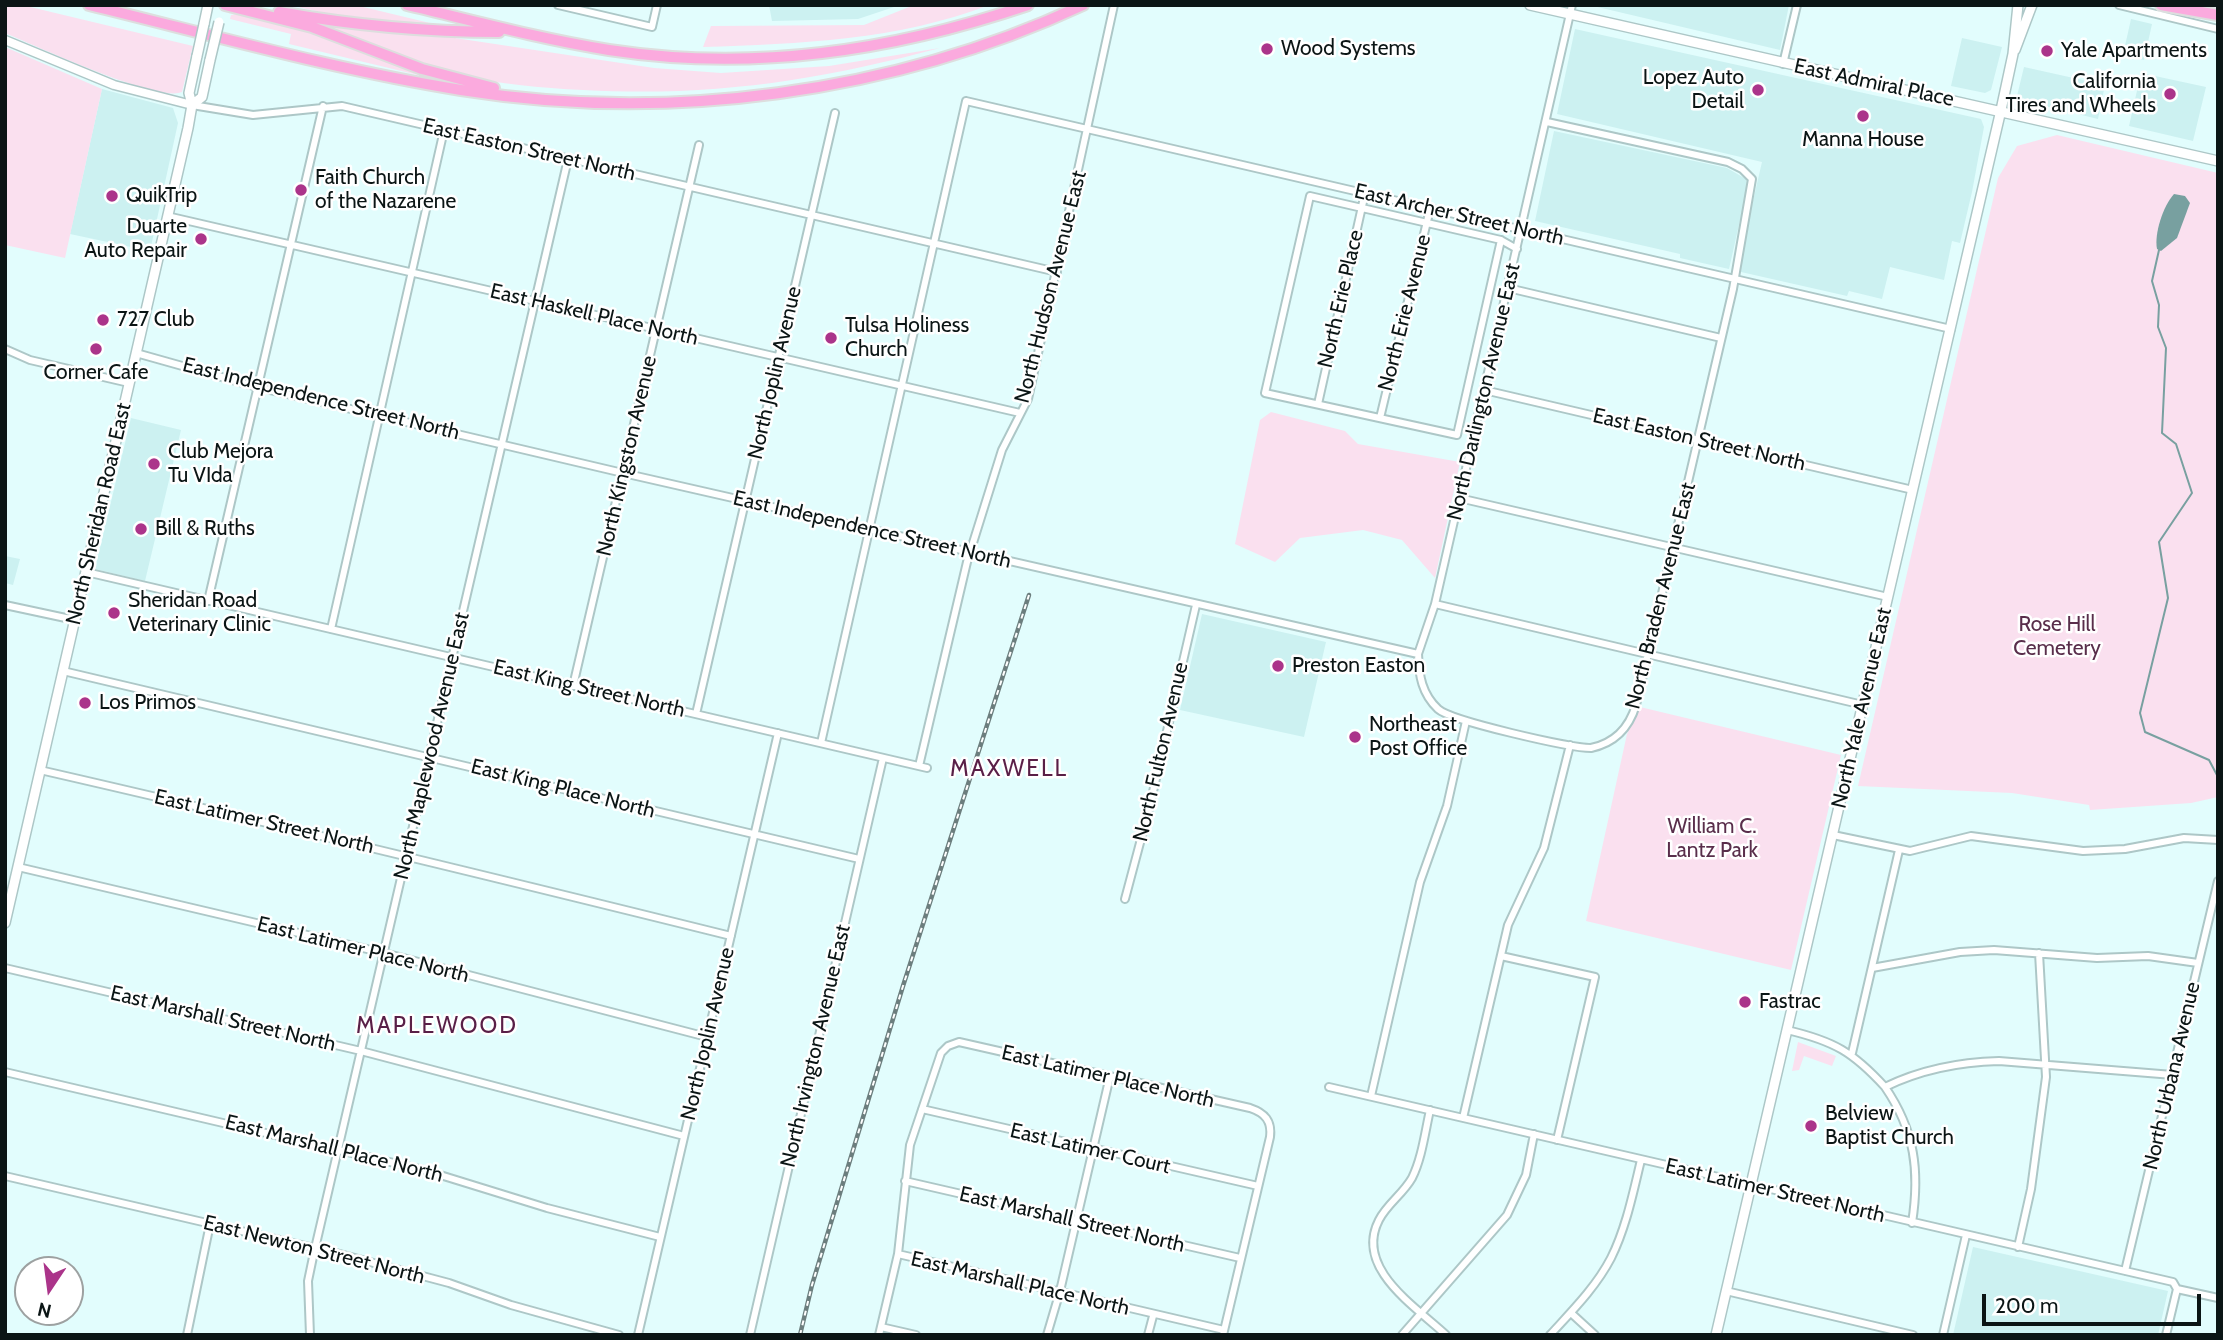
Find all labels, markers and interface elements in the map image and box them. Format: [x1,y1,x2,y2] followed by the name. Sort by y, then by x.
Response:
[1281,36,1416,62] place label: Wood Systems
[2061,38,2207,64] place label: Yale Apartments
[1259,41,1275,57] marker: Wood Systems
[2039,43,2055,59] marker: Yale Apartments
[1792,54,1956,112] street label: East Admiral Place
[1643,65,1744,115] place label: Lopez Auto Detail
[2005,69,2156,119] place label: California Tires and Wheels
[1750,82,1766,98] marker: Lopez Auto Detail
[2162,86,2178,102] marker: California Tires and Wheels
[1855,108,1871,124] marker: Manna House
[420,113,638,187] street label: East Easton Street North
[1802,127,1924,153] place label: Manna House
[315,165,456,215] place label: Faith Church of the Nazarene
[1010,168,1092,406] street label: North Hudson Avenue East
[1352,179,1566,251] street label: East Archer Street North
[293,182,309,198] marker: Faith Church of the Nazarene
[126,183,197,209] place label: QuikTrip
[104,188,120,204] marker: QuikTrip
[84,214,187,264] place label: Duarte Auto Repair
[1313,227,1369,371] street label: North Erie Place
[193,231,209,247] marker: Duarte Auto Repair
[1373,232,1437,394] street label: North Erie Avenue
[1442,261,1526,523] street label: North Darlington Avenue East
[487,279,701,351] street label: East Haskell Place North
[743,284,807,462] street label: North Joplin Avenue
[117,307,194,333] place label: 727 Club
[95,312,111,328] marker: 727 Club
[845,313,969,363] place label: Tulsa Holiness Church
[823,330,839,346] marker: Tulsa Holiness Church
[88,341,104,357] marker: Corner Cafe
[180,352,462,446] street label: East Independence Street North
[592,353,662,559] street label: North Kingston Avenue
[43,360,149,386] place label: Corner Cafe
[61,400,137,628] street label: North Sheridan Road East
[1590,403,1808,477] street label: East Easton Street North
[168,439,273,489] place label: Club Mejora Tu VIda
[146,456,162,472] marker: Club Mejora Tu VIda
[1621,480,1701,712] street label: North Braden Avenue East
[731,486,1013,574] street label: East Independence Street North
[155,516,255,542] place label: Bill & Ruths
[133,521,149,537] marker: Bill & Ruths
[128,588,271,638] place label: Sheridan Road Veterinary Clinic
[106,605,122,621] marker: Sheridan Road Veterinary Clinic
[1827,605,1897,811] street label: North Yale Avenue East
[389,610,475,882] street label: North Maplewood Avenue East
[2013,612,2101,662] park label: Rose Hill Cemetery
[1292,653,1425,679] place label: Preston Easton
[491,655,687,723] street label: East King Street North
[1270,658,1286,674] marker: Preston Easton
[1128,660,1194,844] street label: North Fulton Avenue
[99,690,196,716] place label: Los Primos
[77,695,93,711] marker: Los Primos
[1369,712,1467,762] place label: Northeast Post Office
[1347,729,1363,745] marker: Northeast Post Office
[468,754,658,824] street label: East King Place North
[951,755,1067,783] district label: MAXWELL
[152,784,376,860] street label: East Latimer Street North
[1666,814,1758,864] park label: William C. Lantz Park
[254,911,472,989] street label: East Latimer Place North
[776,922,856,1170] street label: North Irvington Avenue East
[676,945,740,1123] street label: North Joplin Avenue
[2138,980,2206,1172] street label: North Urbana Avenue
[108,981,338,1057] street label: East Marshall Street North
[1759,989,1821,1015] place label: Fastrac
[1737,994,1753,1010] marker: Fastrac
[357,1012,517,1040] district label: MAPLEWOOD
[999,1040,1217,1114] street label: East Latimer Place North
[1825,1101,1954,1151] place label: Belview Baptist Church
[222,1110,446,1188] street label: East Marshall Place North
[1007,1118,1173,1180] street label: East Latimer Court
[1803,1118,1819,1134] marker: Belview Baptist Church
[1663,1153,1887,1229] street label: East Latimer Street North
[957,1182,1187,1258] street label: East Marshall Street North
[201,1210,427,1290] street label: East Newton Street North
[908,1247,1132,1321] street label: East Marshall Place North
[14,1256,84,1326] north arrow
[1985,1280,2204,1324] scale bar
[1995,1293,2058,1318] text: 200 m
[35,1297,54,1323] text: N

